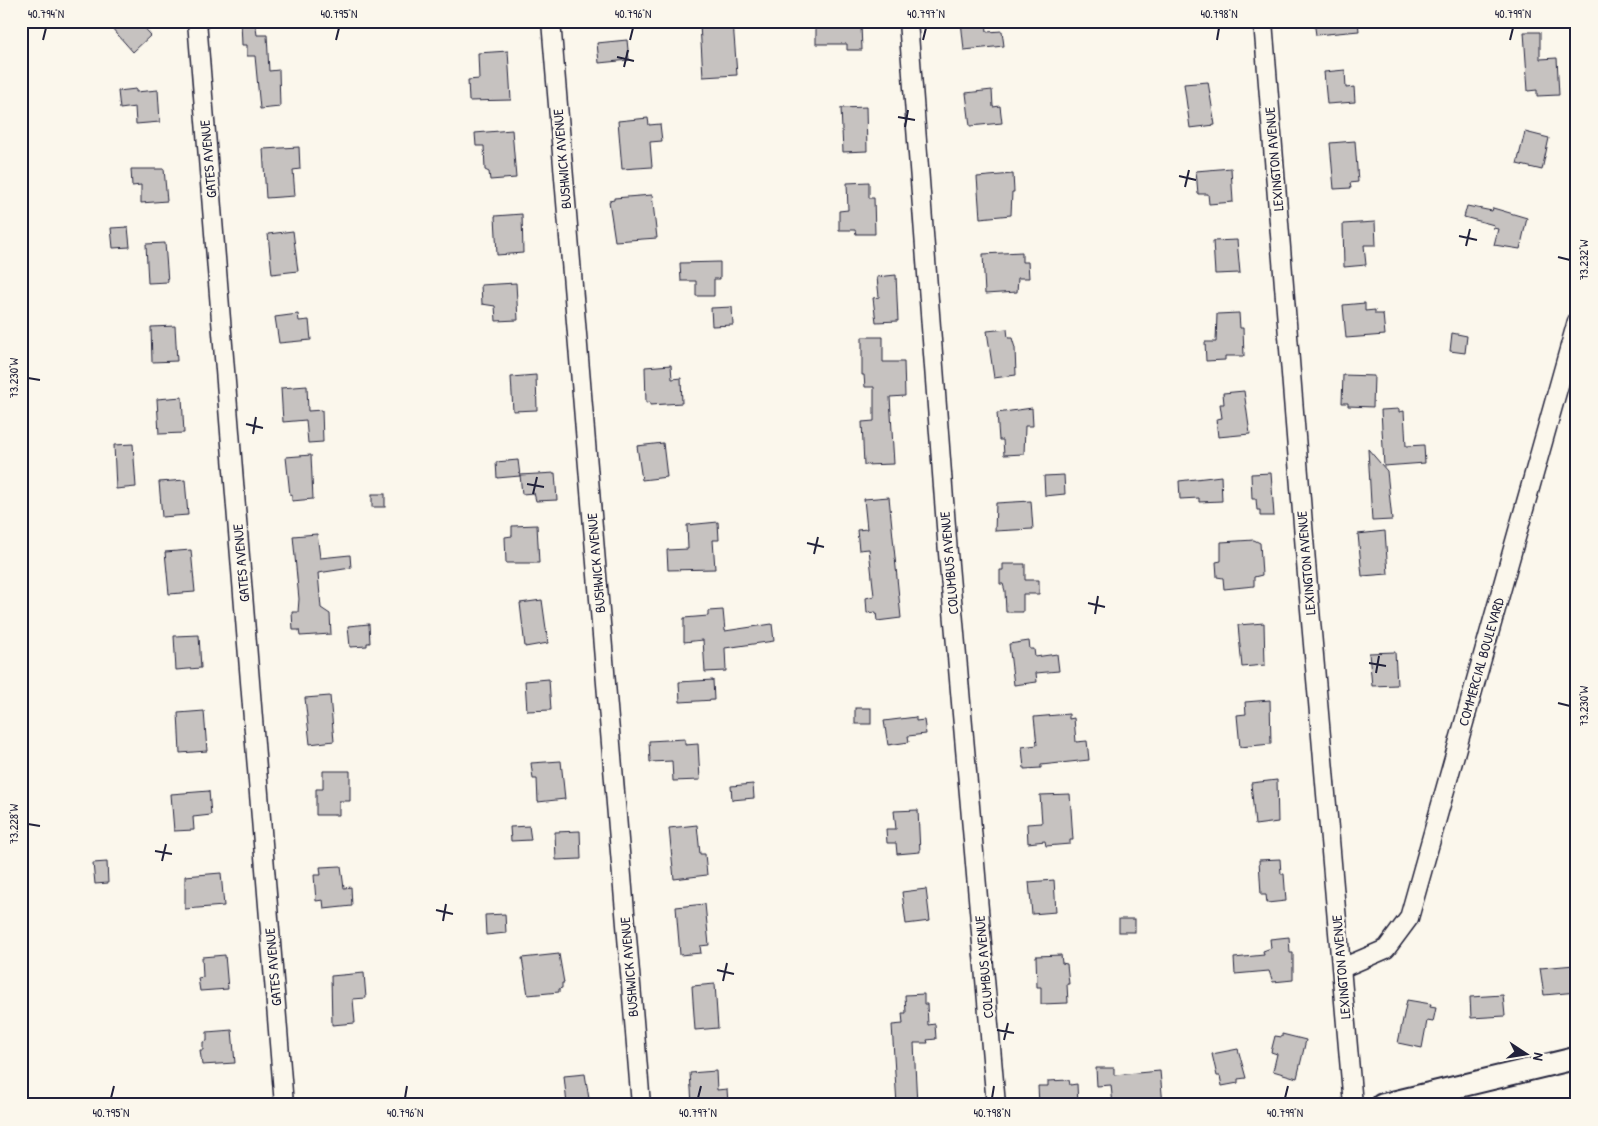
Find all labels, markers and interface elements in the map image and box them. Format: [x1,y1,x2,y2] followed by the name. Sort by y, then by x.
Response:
[28,5,64,22] text: 40.794°N
[320,5,358,22] text: 40.795°N
[615,5,651,22] text: 40.796°N
[907,5,945,22] text: 40.797°N
[1200,5,1238,22] text: 40.798°N
[1495,5,1531,22] text: 40.799°N
[1259,106,1288,212] street label: LEXINGTON AVENUE
[548,108,575,210] street label: BUSHWICK AVENUE
[195,119,220,199] street label: GATES AVENUE
[1575,239,1592,280] text: 73.232°W
[5,357,22,398] text: 73.230°W
[1291,510,1320,616] street label: LEXINGTON AVENUE
[935,511,962,615] street label: COLUMBUS AVENUE
[582,512,609,614] street label: BUSHWICK AVENUE
[228,523,253,603] street label: GATES AVENUE
[1453,595,1508,728] street label: COMMERCIAL BOULEVARD
[1575,685,1592,726] text: 73.230°W
[5,803,22,844] text: 73.228°W
[1326,914,1355,1020] street label: LEXINGTON AVENUE
[970,915,997,1019] street label: COLUMBUS AVENUE
[615,916,642,1018] street label: BUSHWICK AVENUE
[260,927,285,1007] street label: GATES AVENUE
[1500,1028,1550,1078] north arrow
[1529,1051,1549,1063] text: N
[92,1104,130,1121] text: 40.795°N
[387,1104,423,1121] text: 40.796°N
[679,1104,717,1121] text: 40.797°N
[973,1104,1011,1121] text: 40.798°N
[1267,1104,1303,1121] text: 40.799°N

